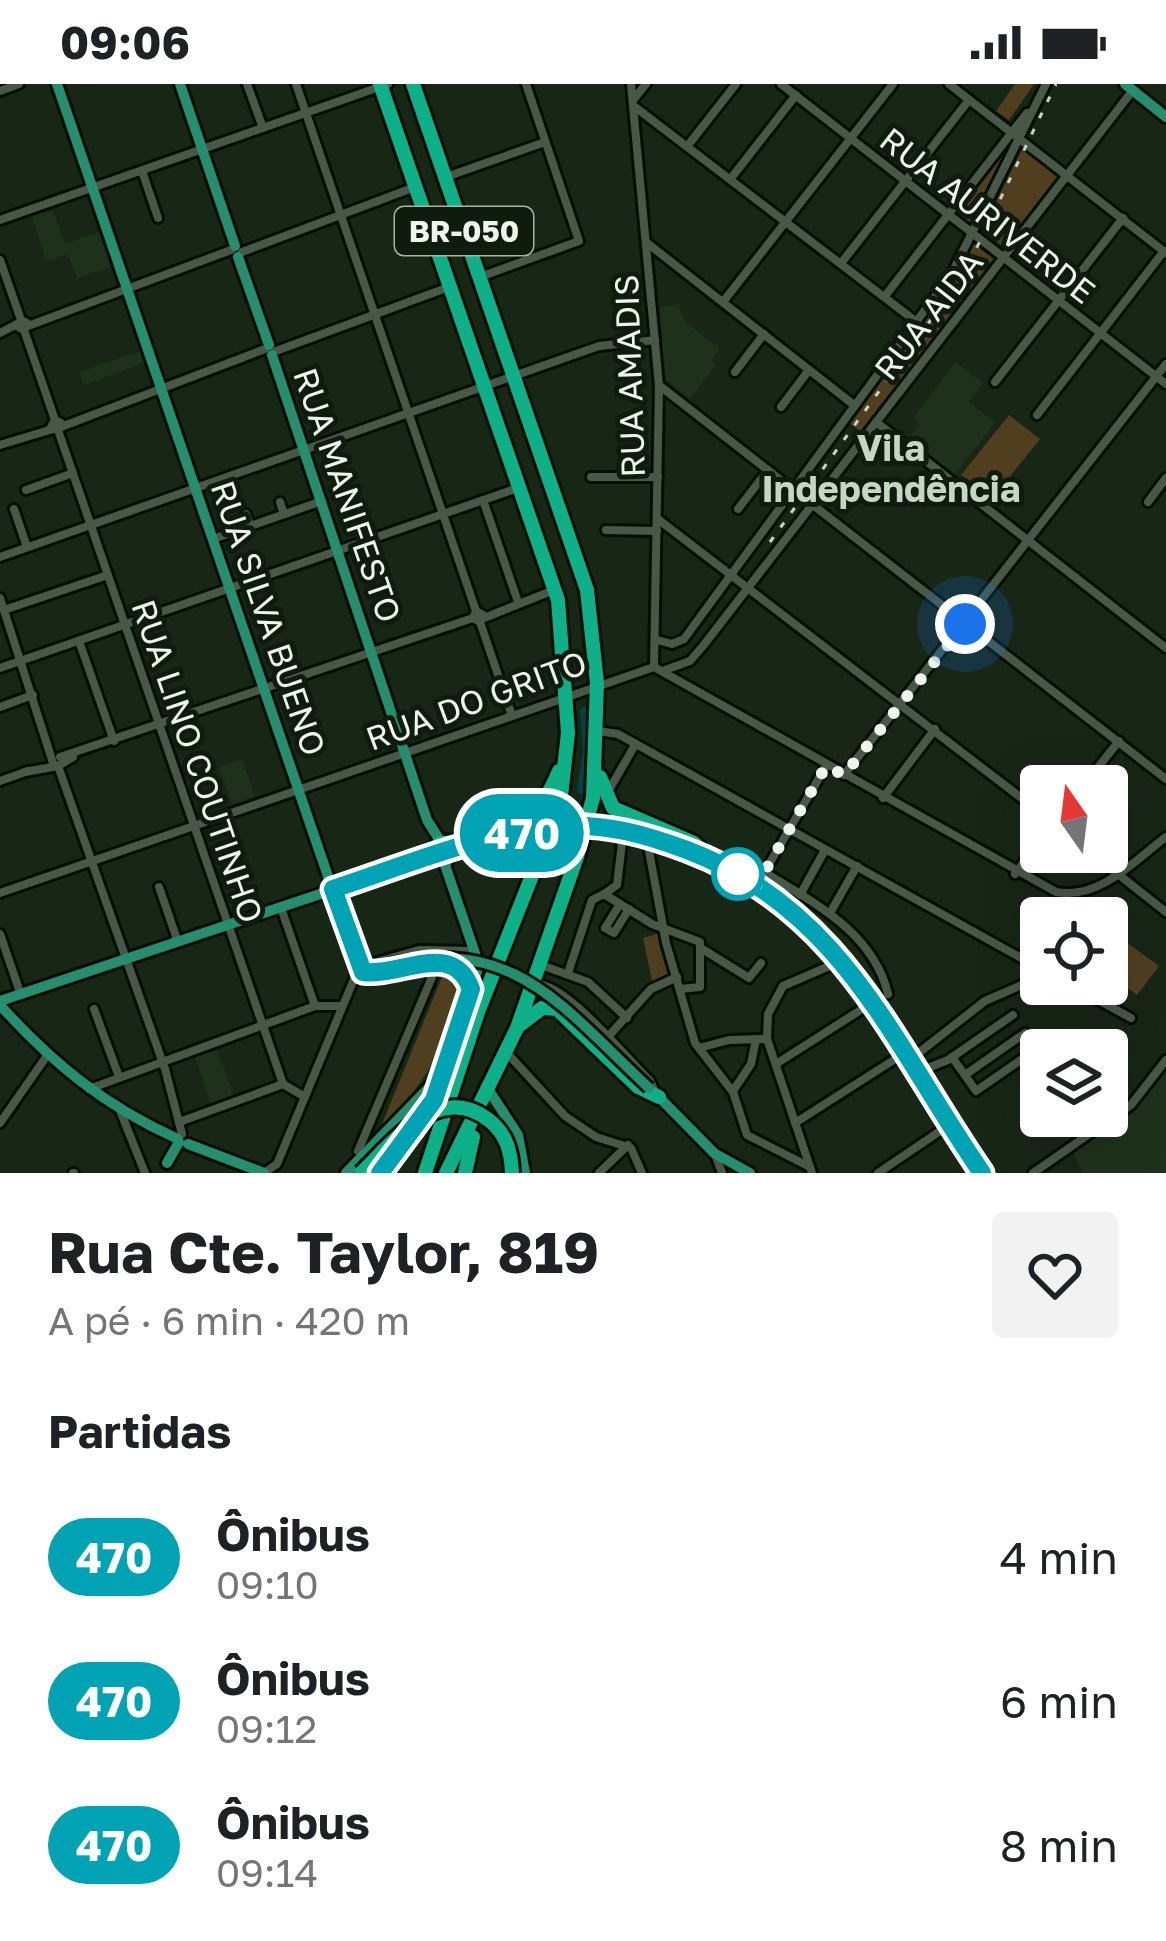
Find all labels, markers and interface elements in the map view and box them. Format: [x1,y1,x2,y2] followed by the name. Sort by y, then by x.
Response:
[60,15,190,69] text: 09:06
[873,119,1103,311] street label: RUA AURIVERDE
[395,207,533,255] road number: BR-050
[866,243,990,387] street label: RUA AIDA
[606,274,652,478] street label: RUA AMADIS
[286,363,410,627] street label: RUA MANIFESTO
[761,426,1021,510] district label: Vila Independência
[204,476,334,760] street label: RUA SILVA BUENO
[124,594,272,928] street label: RUA LINO COUTINHO
[935,594,995,654] your location
[360,642,592,758] street label: RUA DO GRITO
[1020,765,1128,873] north arrow
[1020,765,1128,1137] map controls
[453,794,591,872] line badge: 470
[484,808,560,858] text: 470
[713,849,763,899] unlabelled marker
[1020,897,1128,1005] button: locate
[1020,1029,1128,1137] button: layers
[992,1212,1118,1338] button: heart
[48,1217,599,1286] text: Rua Cte. Taylor, 819
[48,1297,410,1344] text: A pé · 6 min · 420 m
[48,1404,231,1458] text: Partidas
[216,1507,370,1561] text: Ônibus
[1000,1530,1118,1584] text: 4 min
[76,1532,152,1582] text: 470
[216,1561,319,1608] text: 09:10
[216,1651,370,1705] text: Ônibus
[1000,1674,1118,1728] text: 6 min
[76,1676,152,1726] text: 470
[216,1705,317,1752] text: 09:12
[216,1795,370,1849] text: Ônibus
[1000,1818,1118,1872] text: 8 min
[76,1820,152,1870] text: 470
[216,1849,318,1896] text: 09:14

